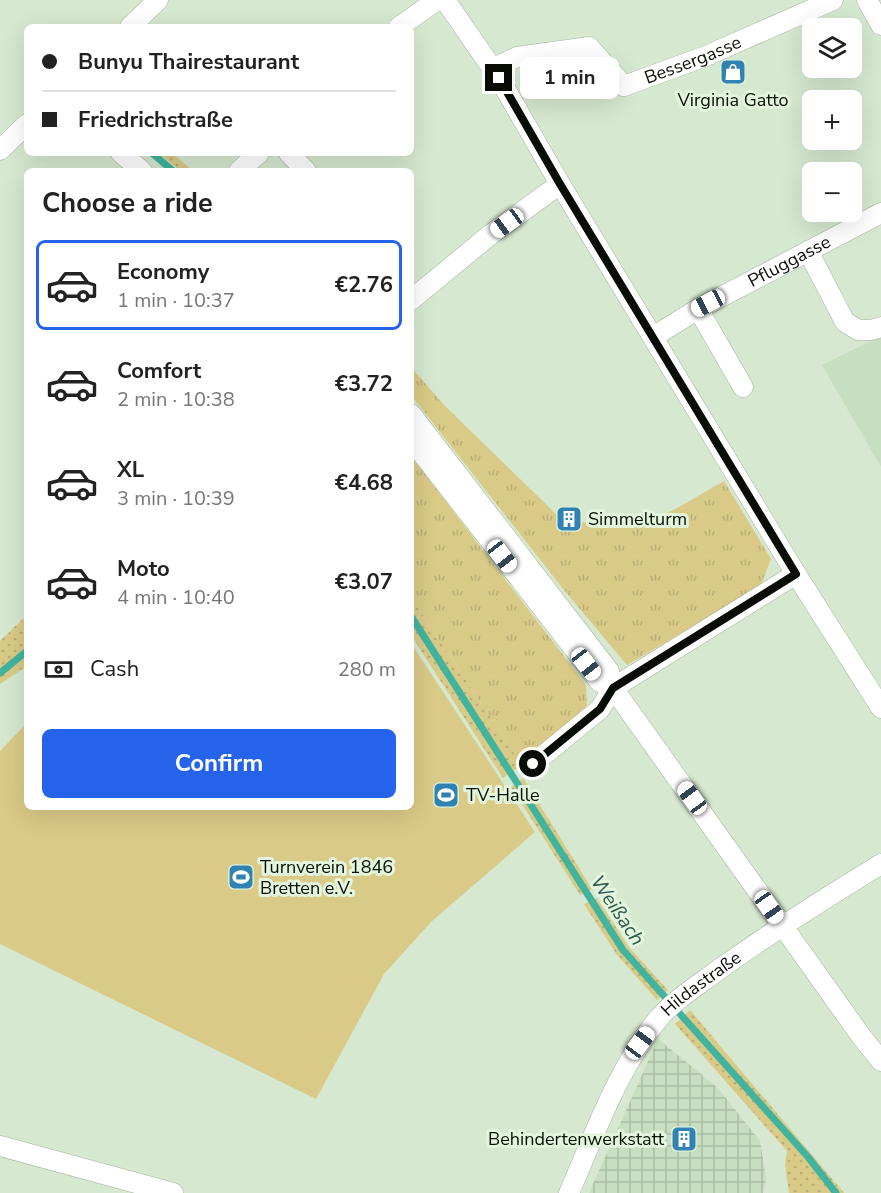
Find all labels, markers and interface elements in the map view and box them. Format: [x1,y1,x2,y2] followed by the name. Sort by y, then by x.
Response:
[802,18,862,222] map controls
[802,18,862,78] button: layers
[641,30,745,90] street label: Bessergasse
[78,47,299,77] text: Bunyu Thairestaurant
[520,57,619,99] callout: 1 min
[718,57,748,87] shop icon: Virginia Gatto
[485,64,512,91] route end
[544,64,595,91] text: 1 min
[676,88,789,112] place label: Virginia Gatto
[802,90,862,150] button: +
[78,105,233,135] text: Friedrichstraße
[802,162,862,222] button: −
[42,185,213,222] text: Choose a ride
[487,205,527,241] car
[744,230,835,293] street label: Pfluggasse
[117,257,209,287] text: Economy
[45,258,99,312] icon: car
[335,270,393,300] text: €2.76
[117,287,235,314] text: 1 min · 10:37
[688,287,728,319] car
[117,356,201,386] text: Comfort
[45,357,99,411] icon: car
[335,369,393,399] text: €3.72
[117,386,235,413] text: 2 min · 10:38
[117,455,144,485] text: XL
[45,456,99,510] icon: car
[335,468,393,498] text: €4.68
[117,485,235,512] text: 3 min · 10:39
[554,504,584,534] building icon: Simmelturm
[588,507,687,531] place label: Simmelturm
[484,536,520,576] car
[117,554,170,584] text: Moto
[45,555,99,609] icon: car
[335,567,393,597] text: €3.07
[117,584,235,611] text: 4 min · 10:40
[568,644,604,684] car
[42,653,75,686] icon: cash
[90,654,139,684] text: Cash
[338,656,396,683] text: 280 m
[42,729,396,798] button: Confirm
[519,750,546,777] route start
[674,778,710,818] car
[431,780,461,810] sports icon: TV-Halle
[466,783,540,807] place label: TV-Halle
[260,855,393,900] place label: Turnverein 1846 Bretten e.V.
[226,862,256,892] sports icon: Turnverein 1846 Bretten e.V.
[584,870,651,951] water label: Weißach
[751,887,787,927] car
[655,945,746,1021] street label: Hildastraße
[622,1023,658,1063] car
[669,1124,699,1154] building icon: Behindertenwerkstatt
[488,1127,665,1151] place label: Behindertenwerkstatt

